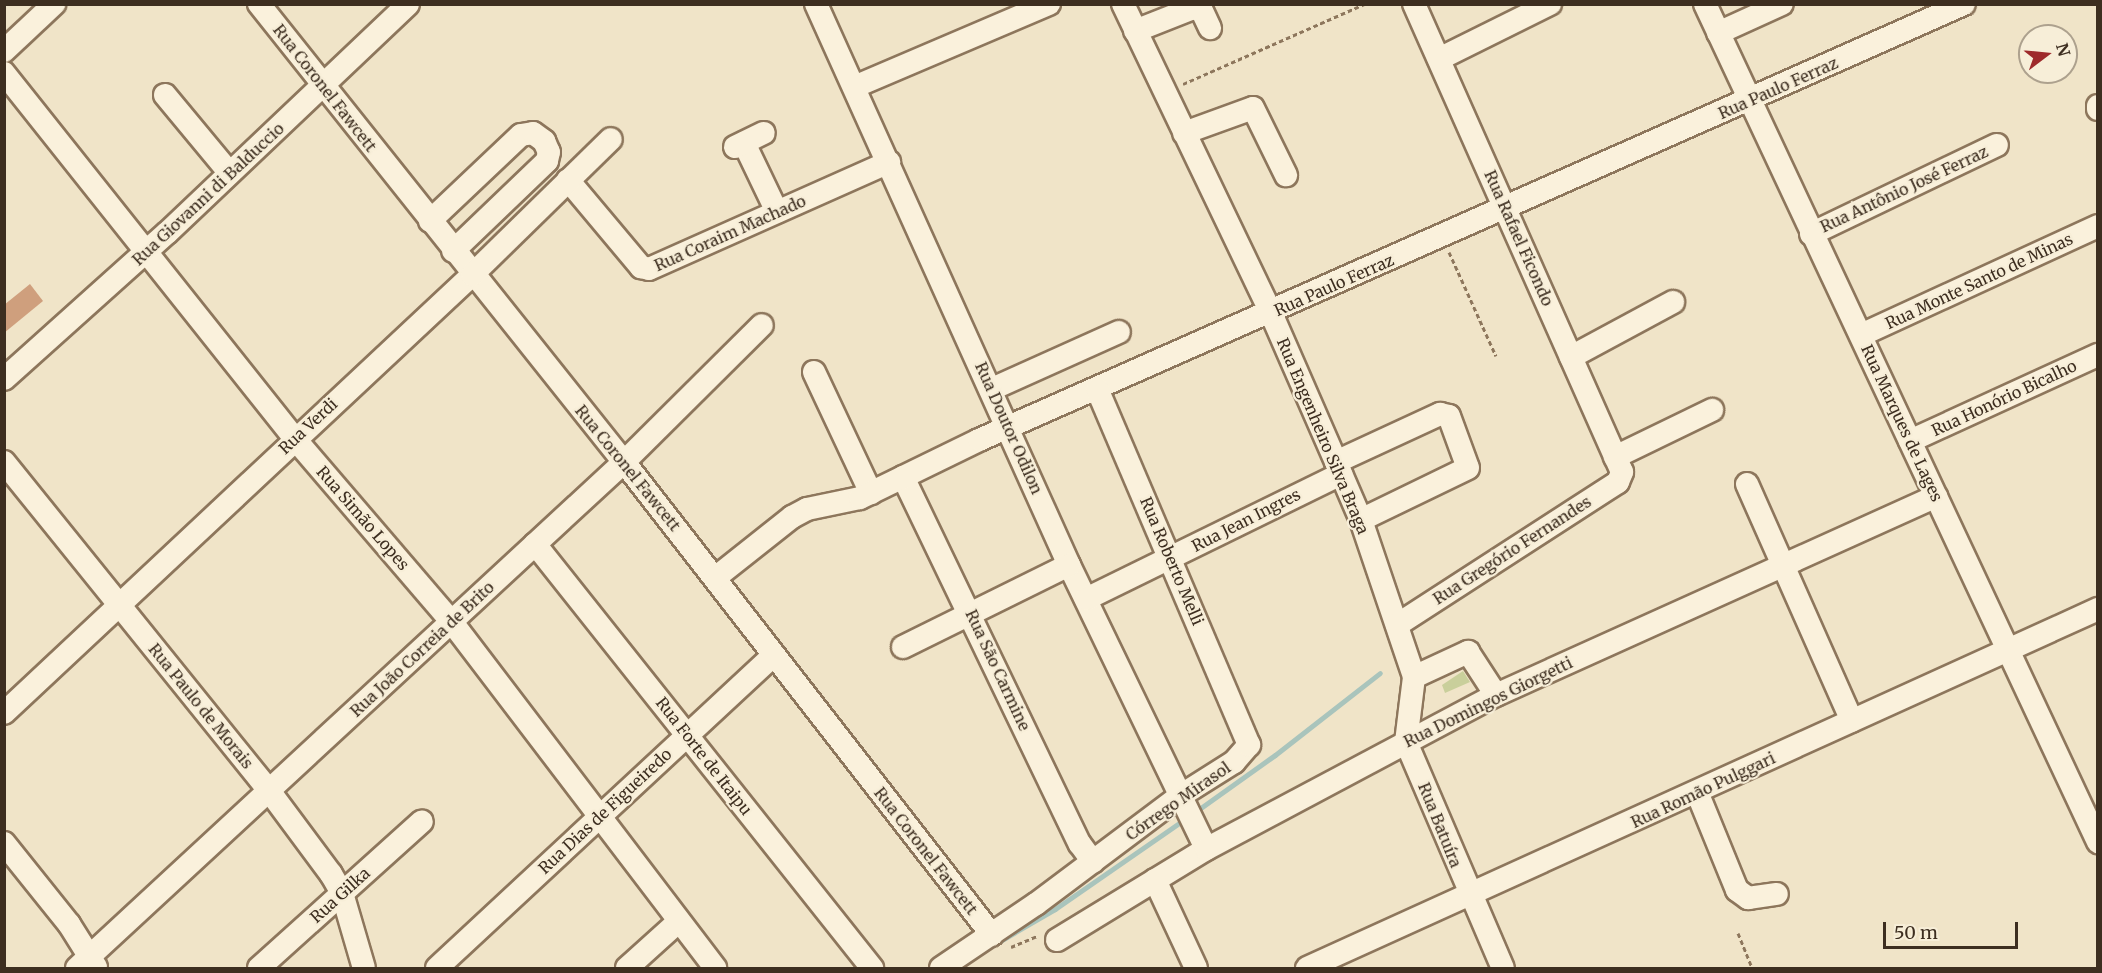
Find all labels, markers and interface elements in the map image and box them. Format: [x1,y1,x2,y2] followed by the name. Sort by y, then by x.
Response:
[269,20,381,156] street label: Rua Coronel Fawcett
[2018,24,2078,84] north arrow
[2052,41,2075,58] text: N
[1715,53,1841,123] street label: Rua Paulo Ferraz
[128,119,288,269] street label: Rua Giovanni di Balduccio
[1817,142,1991,236] street label: Rua Antônio José Ferraz
[1480,167,1558,309] street label: Rua Rafael Ficondo
[651,191,809,275] street label: Rua Coraim Machado
[1882,229,2076,333] street label: Rua Monte Santo de Minas
[1271,250,1397,320] street label: Rua Paulo Ferraz
[1273,335,1373,537] street label: Rua Engenheiro Silva Braga
[1857,342,1947,504] street label: Rua Marques de Lages
[1928,356,2080,440] street label: Rua Honório Bicalho
[971,359,1047,497] street label: Rua Doutor Odilon
[275,394,341,458] street label: Rua Verdi
[571,401,685,535] street label: Rua Coronel Fawcett
[313,462,413,574] street label: Rua Simão Lopes
[1189,484,1303,556] street label: Rua Jean Ingres
[1429,492,1595,608] street label: Rua Gregório Fernandes
[1136,494,1208,628] street label: Rua Roberto Melli
[346,577,498,721] street label: Rua João Correia de Brito
[962,606,1034,734] street label: Rua São Carmine
[145,640,257,772] street label: Rua Paulo de Morais
[1400,653,1576,751] street label: Rua Domingos Giorgetti
[652,693,756,819] street label: Rua Forte de Itaipu
[534,744,676,878] street label: Rua Dias de Figueiredo
[1628,748,1778,832] street label: Rua Romão Pulggari
[1122,758,1234,844] street label: Córrego Mirasol
[1414,780,1466,870] street label: Rua Batuíra
[870,783,982,919] street label: Rua Coronel Fawcett
[306,863,374,927] street label: Rua Gilka
[1886,910,2021,948] scale bar
[1894,921,1938,944] text: 50 m

